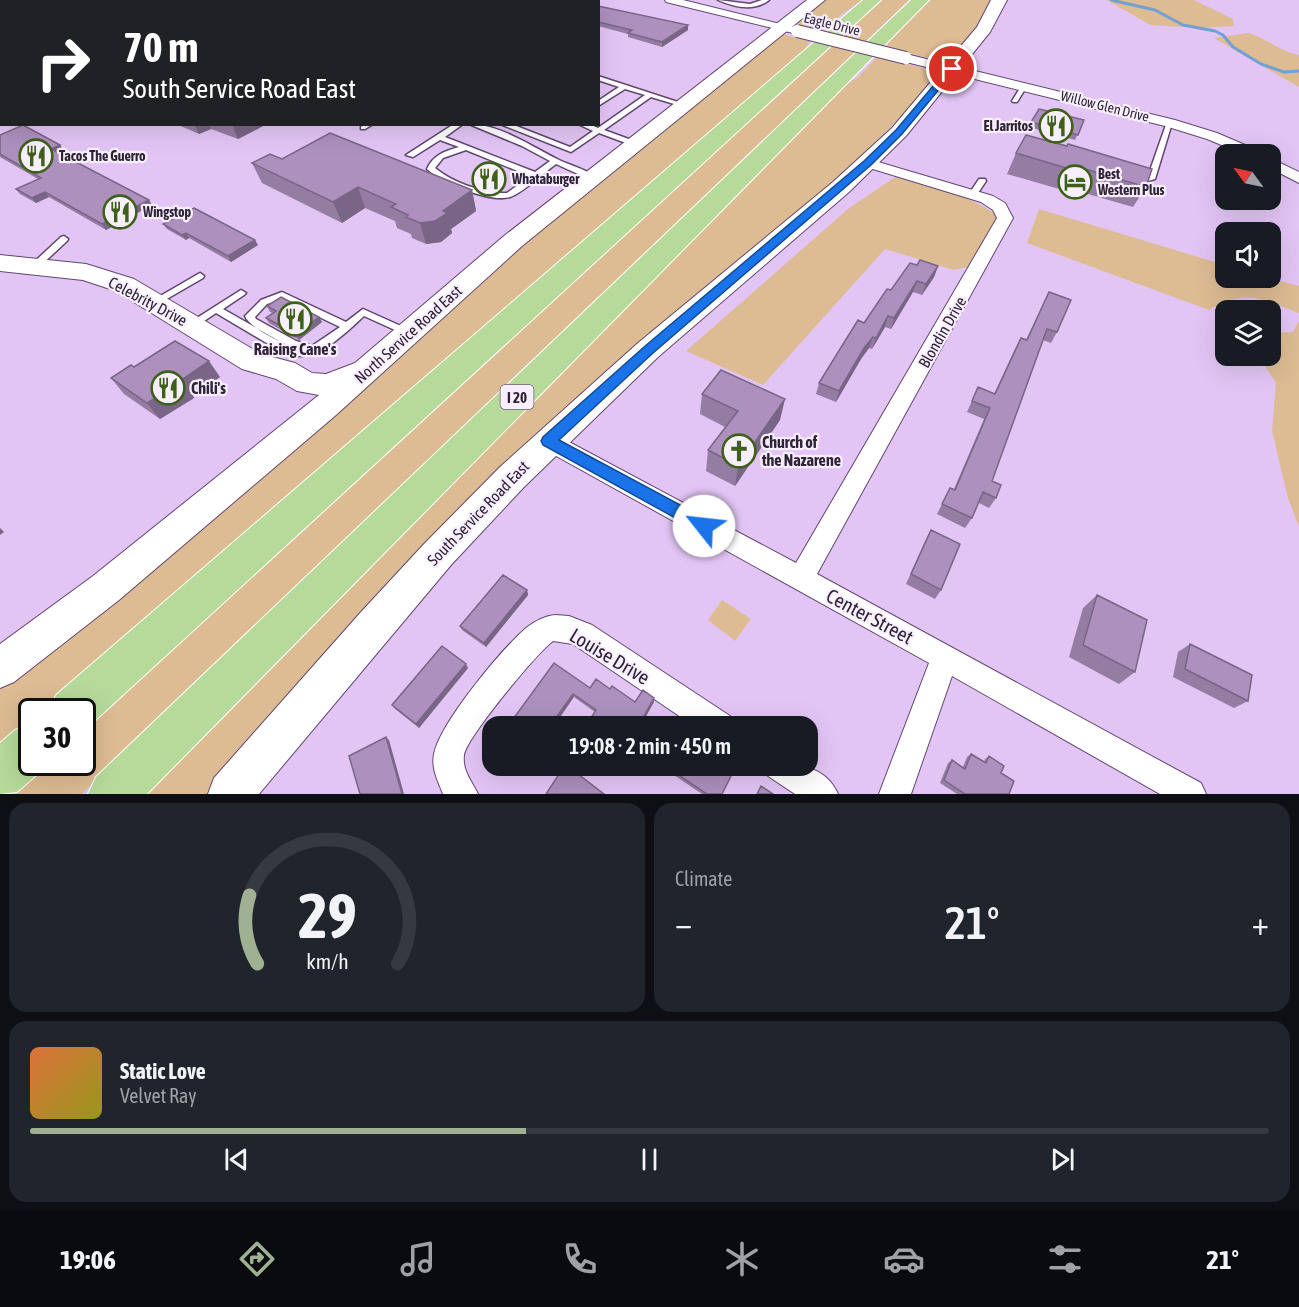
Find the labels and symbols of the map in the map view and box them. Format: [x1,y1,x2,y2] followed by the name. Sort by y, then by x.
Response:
[802,9,862,39] street label: Eagle Drive
[926,43,977,94] pin
[1059,87,1151,125] street label: Willow Glen Drive
[1038,108,1074,144] restaurant icon: El Jarritos
[984,118,1033,134] place label: El Jarritos
[18,138,54,174] restaurant icon: Tacos The Guerro
[1215,144,1281,210] north arrow
[59,148,146,164] place label: Tacos The Guerro
[471,161,507,197] restaurant icon: Whataburger
[1057,164,1093,200] hotel icon: Best Western Plus
[1097,166,1164,198] place label: Best Western Plus
[511,171,580,187] place label: Whataburger
[102,194,138,230] restaurant icon: Wingstop
[142,204,192,220] place label: Wingstop
[105,273,190,330] street label: Celebrity Drive
[351,281,465,387] street label: North Service Road East
[914,293,970,371] street label: Blondin Drive
[277,301,313,337] restaurant icon: Raising Cane's
[254,340,337,358] place label: Raising Cane's
[150,370,186,406] restaurant icon: Chili's
[191,379,226,397] place label: Chili's
[500,385,534,409] road number: I 20
[721,433,757,469] church icon: Church of the Nazarene
[761,433,841,469] place label: Church of the Nazarene
[424,457,533,569] street label: South Service Road East
[672,494,736,558] position arrow
[823,584,918,649] street label: Center Street
[566,623,654,689] street label: Louise Drive
[18,698,96,776] speed limit sign: 30

